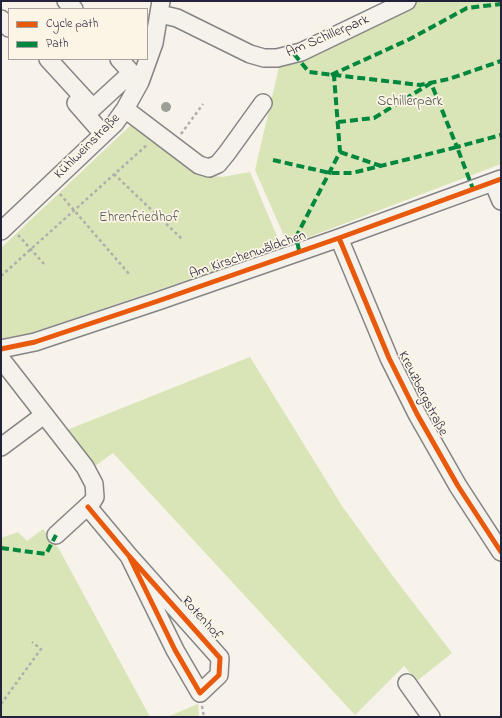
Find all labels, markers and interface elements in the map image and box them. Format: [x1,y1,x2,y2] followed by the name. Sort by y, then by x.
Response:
[8,8,148,60] legend
[284,12,372,62] street label: Am Schillerpark
[46,15,98,33] text: Cycle path
[46,35,68,53] text: Path
[377,95,443,111] park label: Schillerpark
[52,111,124,183] street label: Kühlweinstraße
[99,211,179,227] park label: Ehrenfriedhof
[187,228,309,284] street label: Am Kirschenwäldchen
[393,349,451,439] street label: Kreuzbergstraße
[177,594,225,644] street label: Rotenhof

